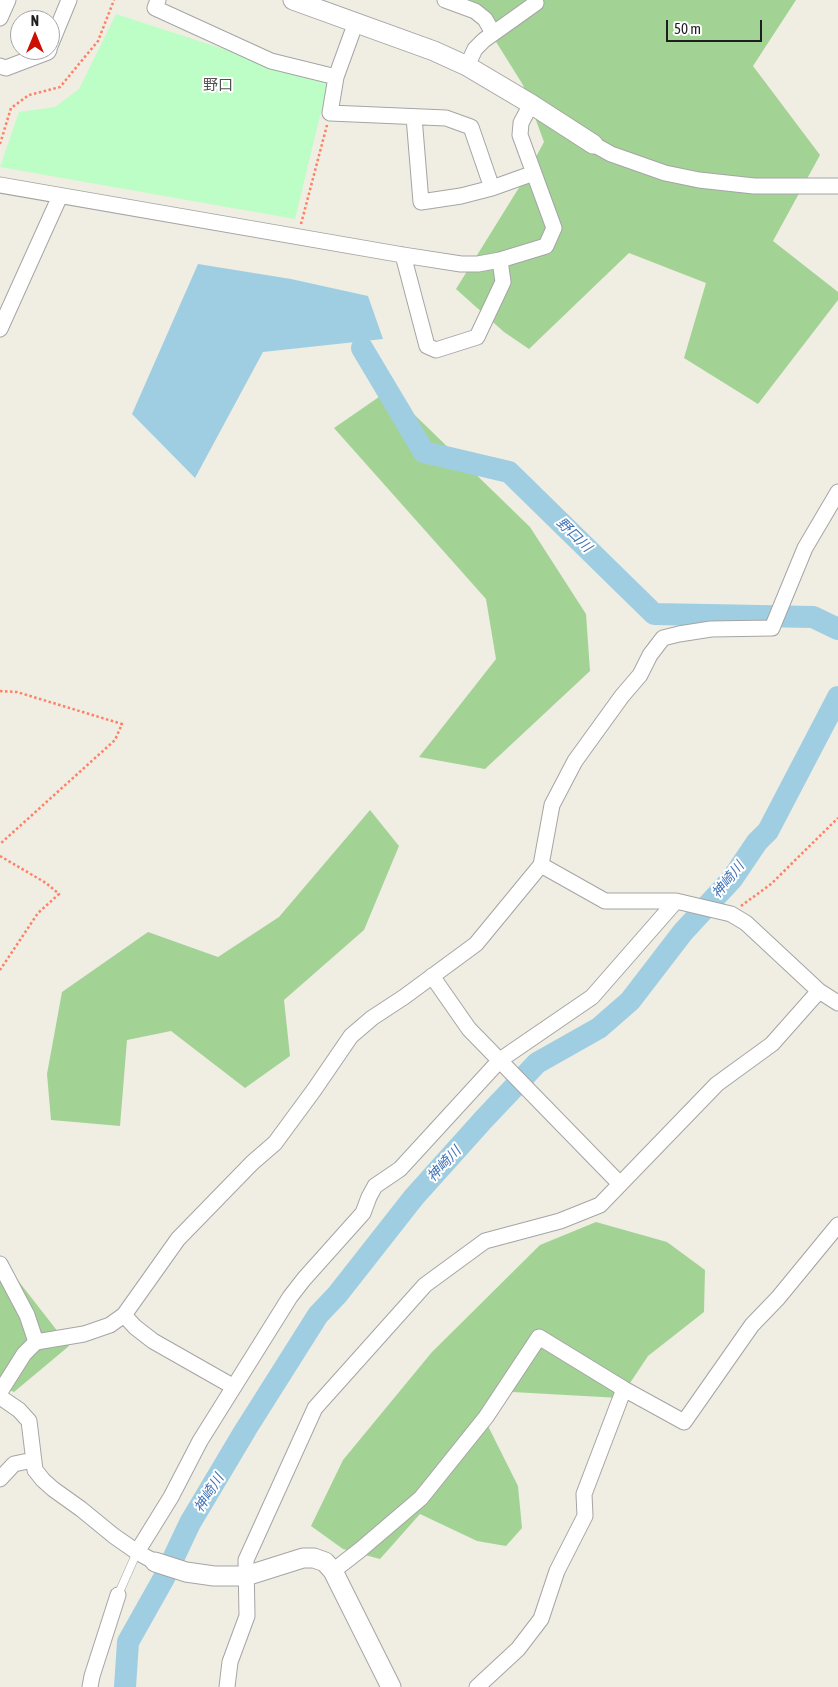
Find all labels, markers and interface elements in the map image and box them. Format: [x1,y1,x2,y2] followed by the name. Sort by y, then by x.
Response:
[10,10,60,60] north arrow
[668,10,764,42] scale bar
[31,13,39,29] text: N
[674,20,701,37] text: 50 m
[203,76,233,94] district label: 野口
[553,514,595,556] water label: 野口川
[708,858,748,902] water label: 神崎川
[424,1143,464,1185] water label: 神崎川
[191,1471,227,1515] water label: 神崎川

